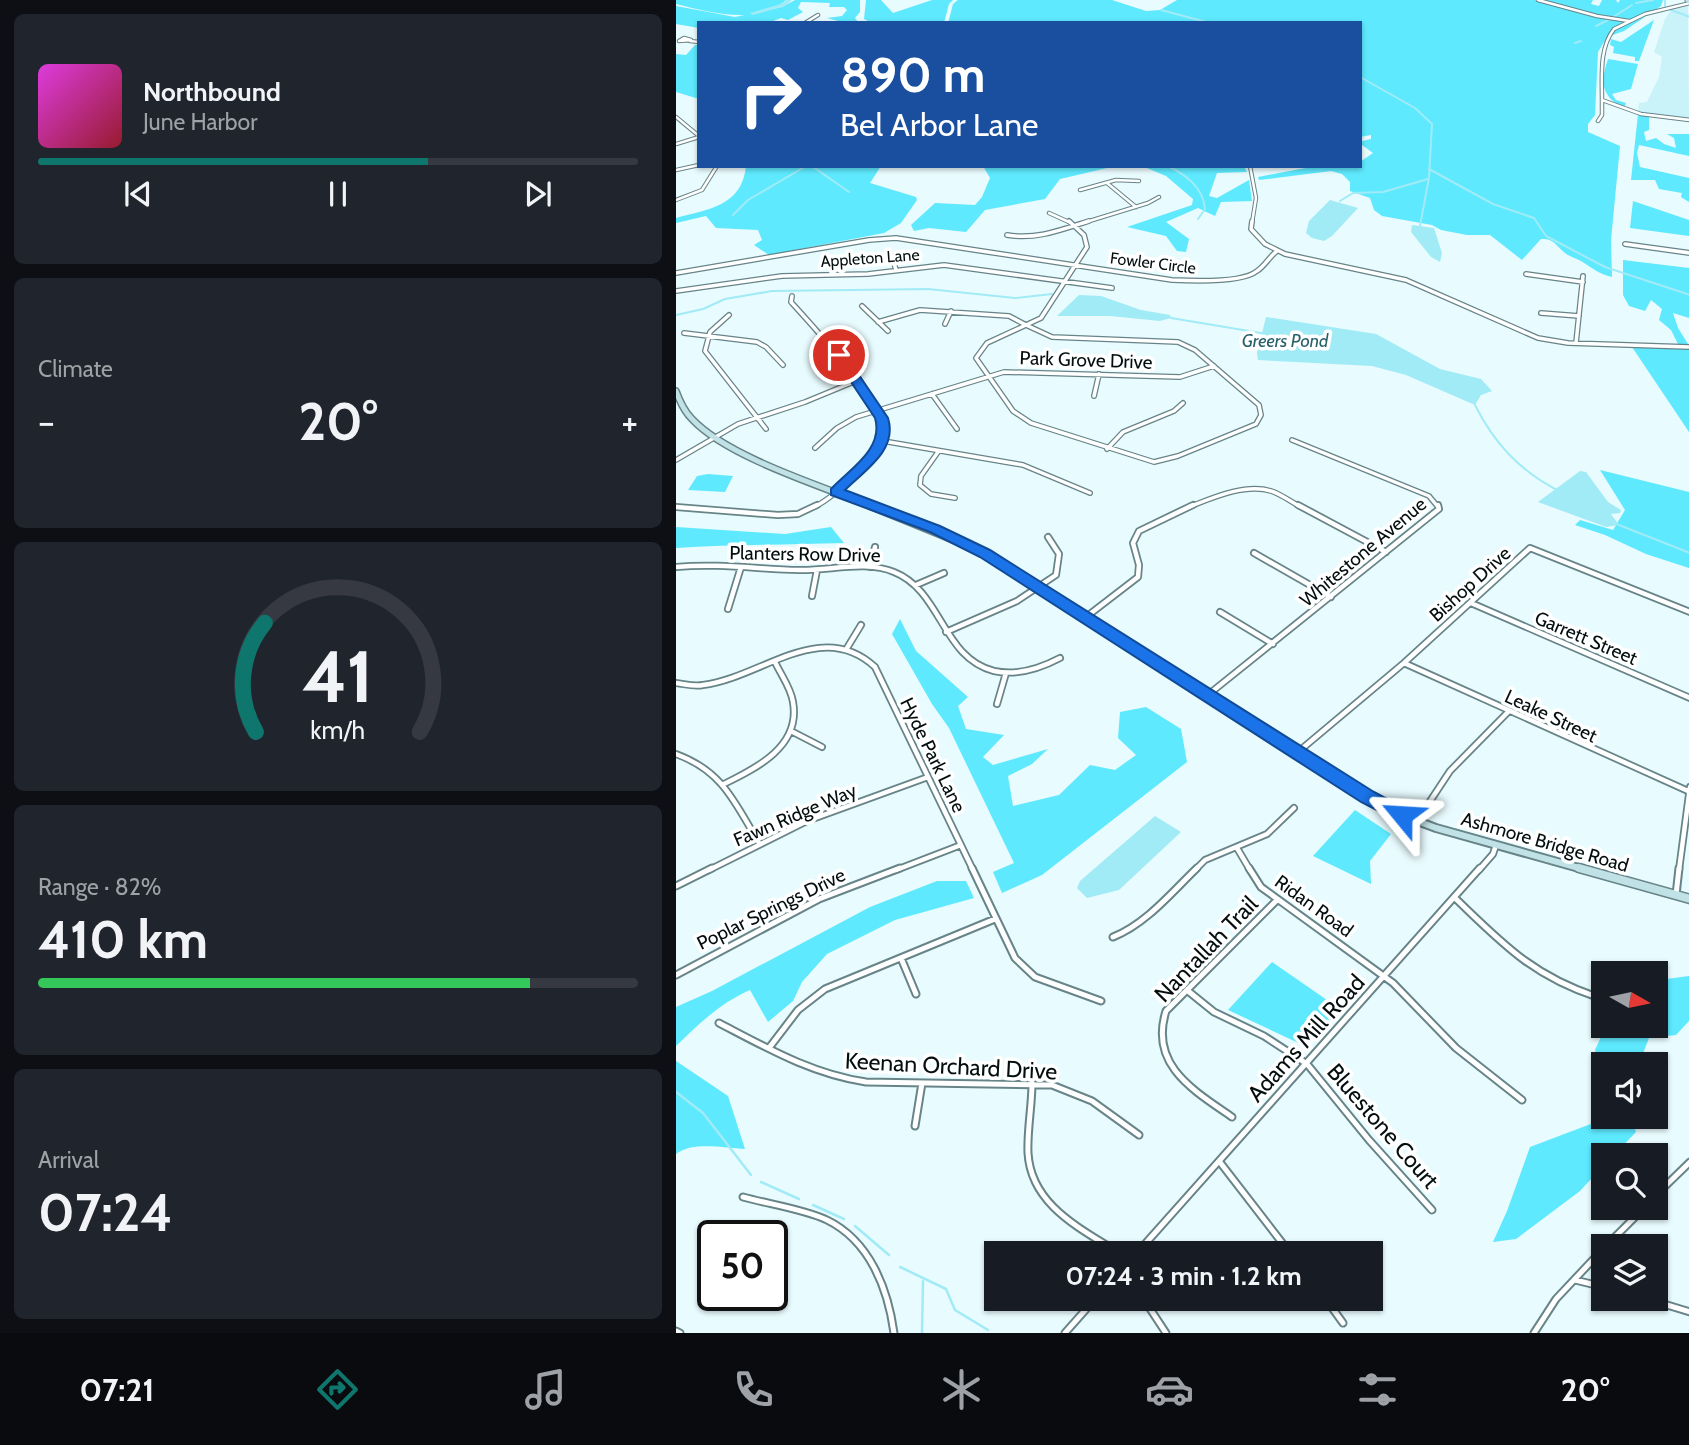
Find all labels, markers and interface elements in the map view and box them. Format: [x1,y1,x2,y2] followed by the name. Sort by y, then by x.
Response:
[840,45,985,104] text: 890 m
[725,49,816,140] icon: right
[143,76,281,108] text: Northbound
[840,105,1038,144] text: Bel Arbor Lane
[143,108,257,136] text: June Harbor
[119,175,157,213] icon: previous
[319,175,357,213] icon: pause
[519,175,557,213] icon: next
[820,245,920,271] street label: Appleton Lane
[1109,248,1197,278] street label: Fowler Circle
[809,325,869,385] pin
[1242,330,1329,352] water label: Greers Pond
[820,336,858,374] icon: arrive
[1019,346,1153,374] street label: Park Grove Drive
[38,355,113,383] text: Climate
[298,390,378,453] text: 20°
[38,398,55,445] text: −
[621,398,638,445] text: +
[1295,492,1431,612] street label: Whitestone Avenue
[729,541,881,567] street label: Planters Row Drive
[1425,541,1516,626] street label: Bishop Drive
[1531,606,1641,670] street label: Garrett Street
[302,633,374,721] text: 41
[1501,685,1601,748] street label: Leake Street
[895,694,971,816] street label: Hyde Park Lane
[311,715,365,745] text: km/h
[1365,778,1439,852] position arrow
[730,779,860,851] street label: Fawn Ridge Way
[1459,807,1631,877] street label: Ashmore Bridge Road
[693,863,849,955] street label: Poplar Springs Drive
[1270,870,1358,942] street label: Ridan Road
[38,873,161,901] text: Range · 82%
[1148,890,1264,1008] street label: Nantallah Trail
[38,908,208,971] text: 410 km
[1591,961,1668,1038] north arrow
[1591,961,1668,1311] map controls
[1241,969,1371,1107] street label: Adams Mill Road
[844,1046,1058,1086] street label: Keenan Orchard Drive
[1591,1052,1668,1129] button: sound
[1321,1058,1445,1194] street label: Bluestone Court
[1591,1143,1668,1220] button: search
[38,1146,99,1174] text: Arrival
[38,1181,173,1244] text: 07:24
[697,1220,788,1311] speed limit sign: 50
[1591,1234,1668,1311] button: layers
[1066,1260,1301,1292] text: 07:24 · 3 min · 1.2 km
[313,1365,362,1414] icon: directions
[521,1365,570,1414] icon: music
[729,1365,778,1414] icon: phone
[937,1365,986,1414] icon: climate
[1145,1365,1194,1414] icon: car
[1353,1365,1402,1414] icon: filters
[79,1370,154,1409] text: 07:21
[1561,1370,1609,1409] text: 20°

